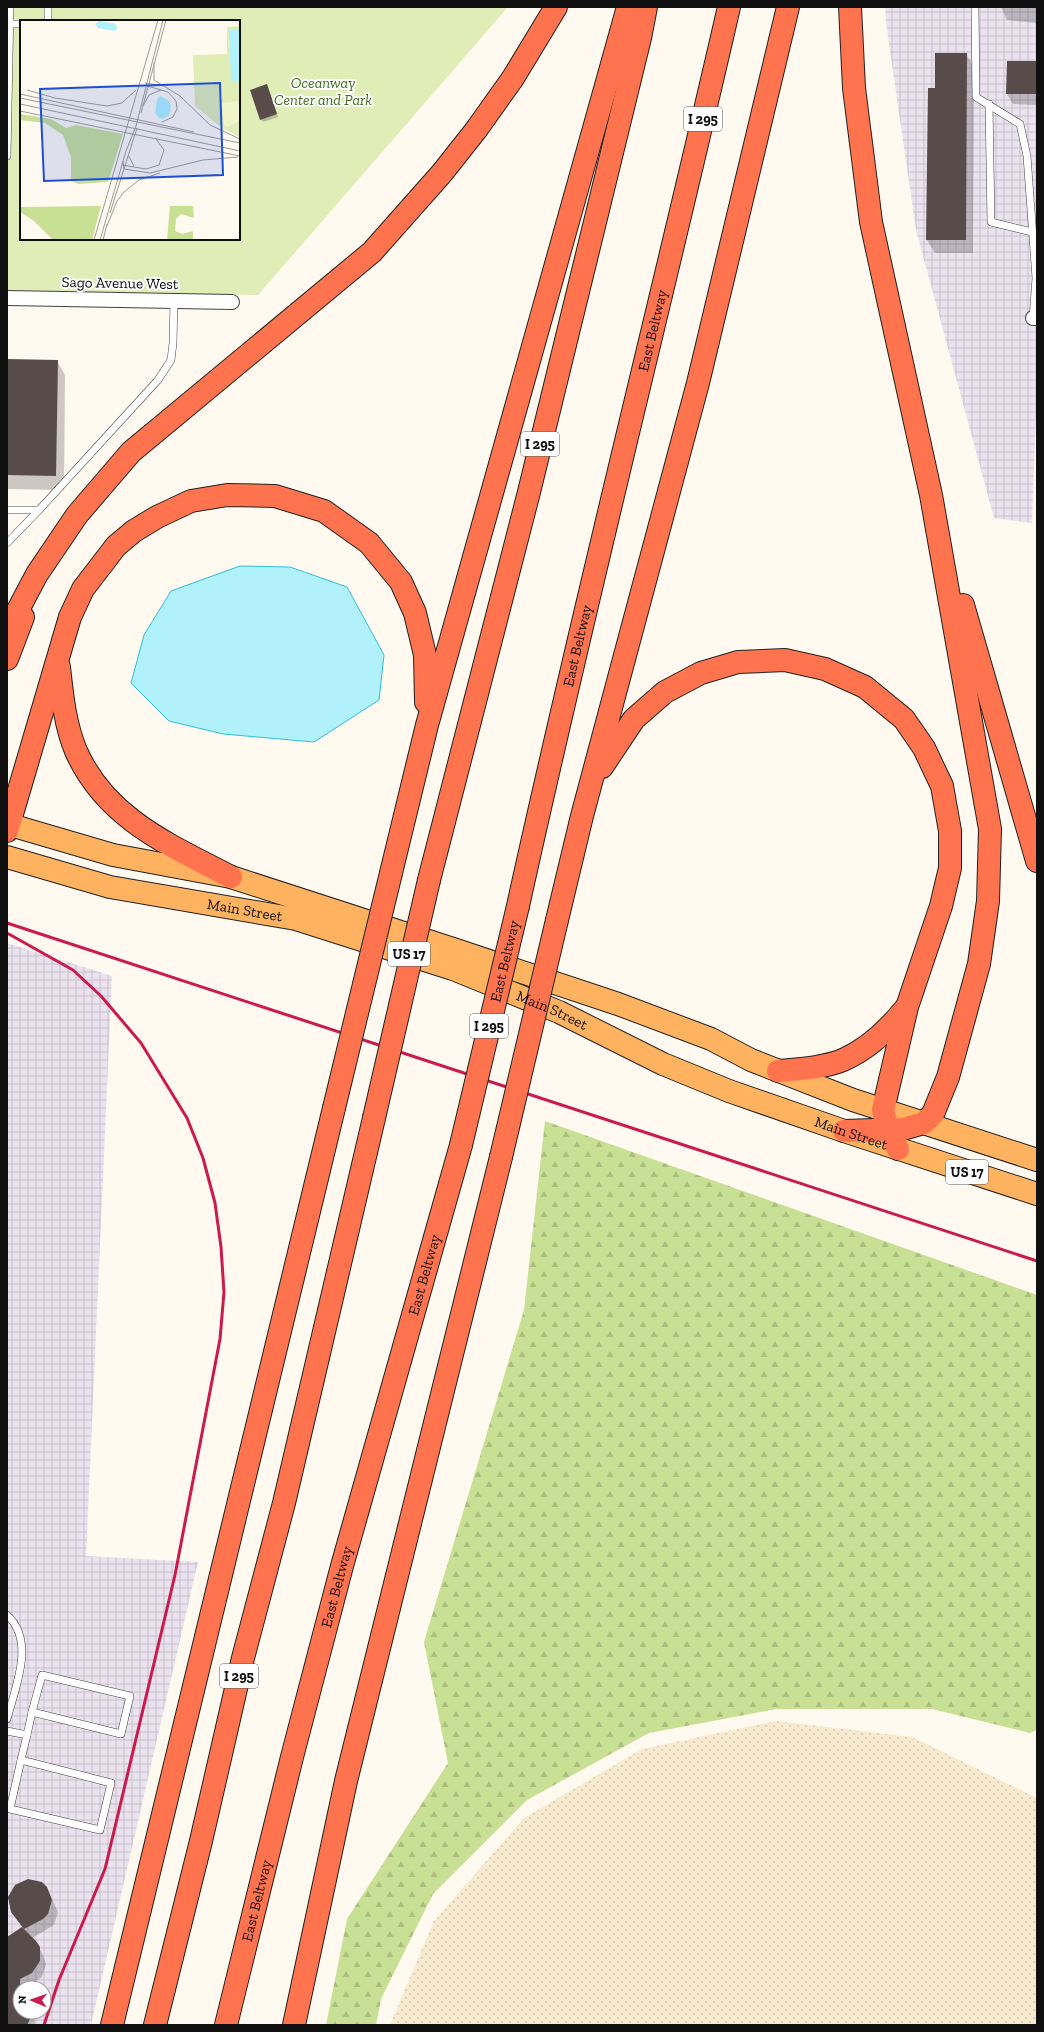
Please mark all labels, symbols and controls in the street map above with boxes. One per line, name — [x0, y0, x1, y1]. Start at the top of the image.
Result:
inset map — [20, 20, 240, 240]
park label: Oceanway Center and Park — [274, 74, 372, 109]
road number: I 295 — [684, 107, 722, 131]
street label: Sago Avenue West — [61, 273, 179, 293]
street label: East Beltway — [634, 288, 671, 373]
road number: I 295 — [521, 432, 559, 456]
street label: East Beltway — [559, 603, 596, 688]
street label: Main Street — [206, 895, 284, 926]
street label: East Beltway — [486, 918, 523, 1004]
road number: US 17 — [388, 942, 430, 966]
street label: Main Street — [514, 987, 591, 1034]
road number: I 295 — [470, 1014, 508, 1038]
street label: Main Street — [812, 1112, 891, 1154]
road number: US 17 — [946, 1160, 988, 1184]
street label: East Beltway — [404, 1232, 444, 1317]
street label: East Beltway — [317, 1544, 356, 1629]
road number: I 295 — [220, 1664, 258, 1688]
street label: East Beltway — [238, 1858, 275, 1943]
north arrow — [12, 1980, 52, 2020]
text: N — [16, 1995, 29, 2004]

